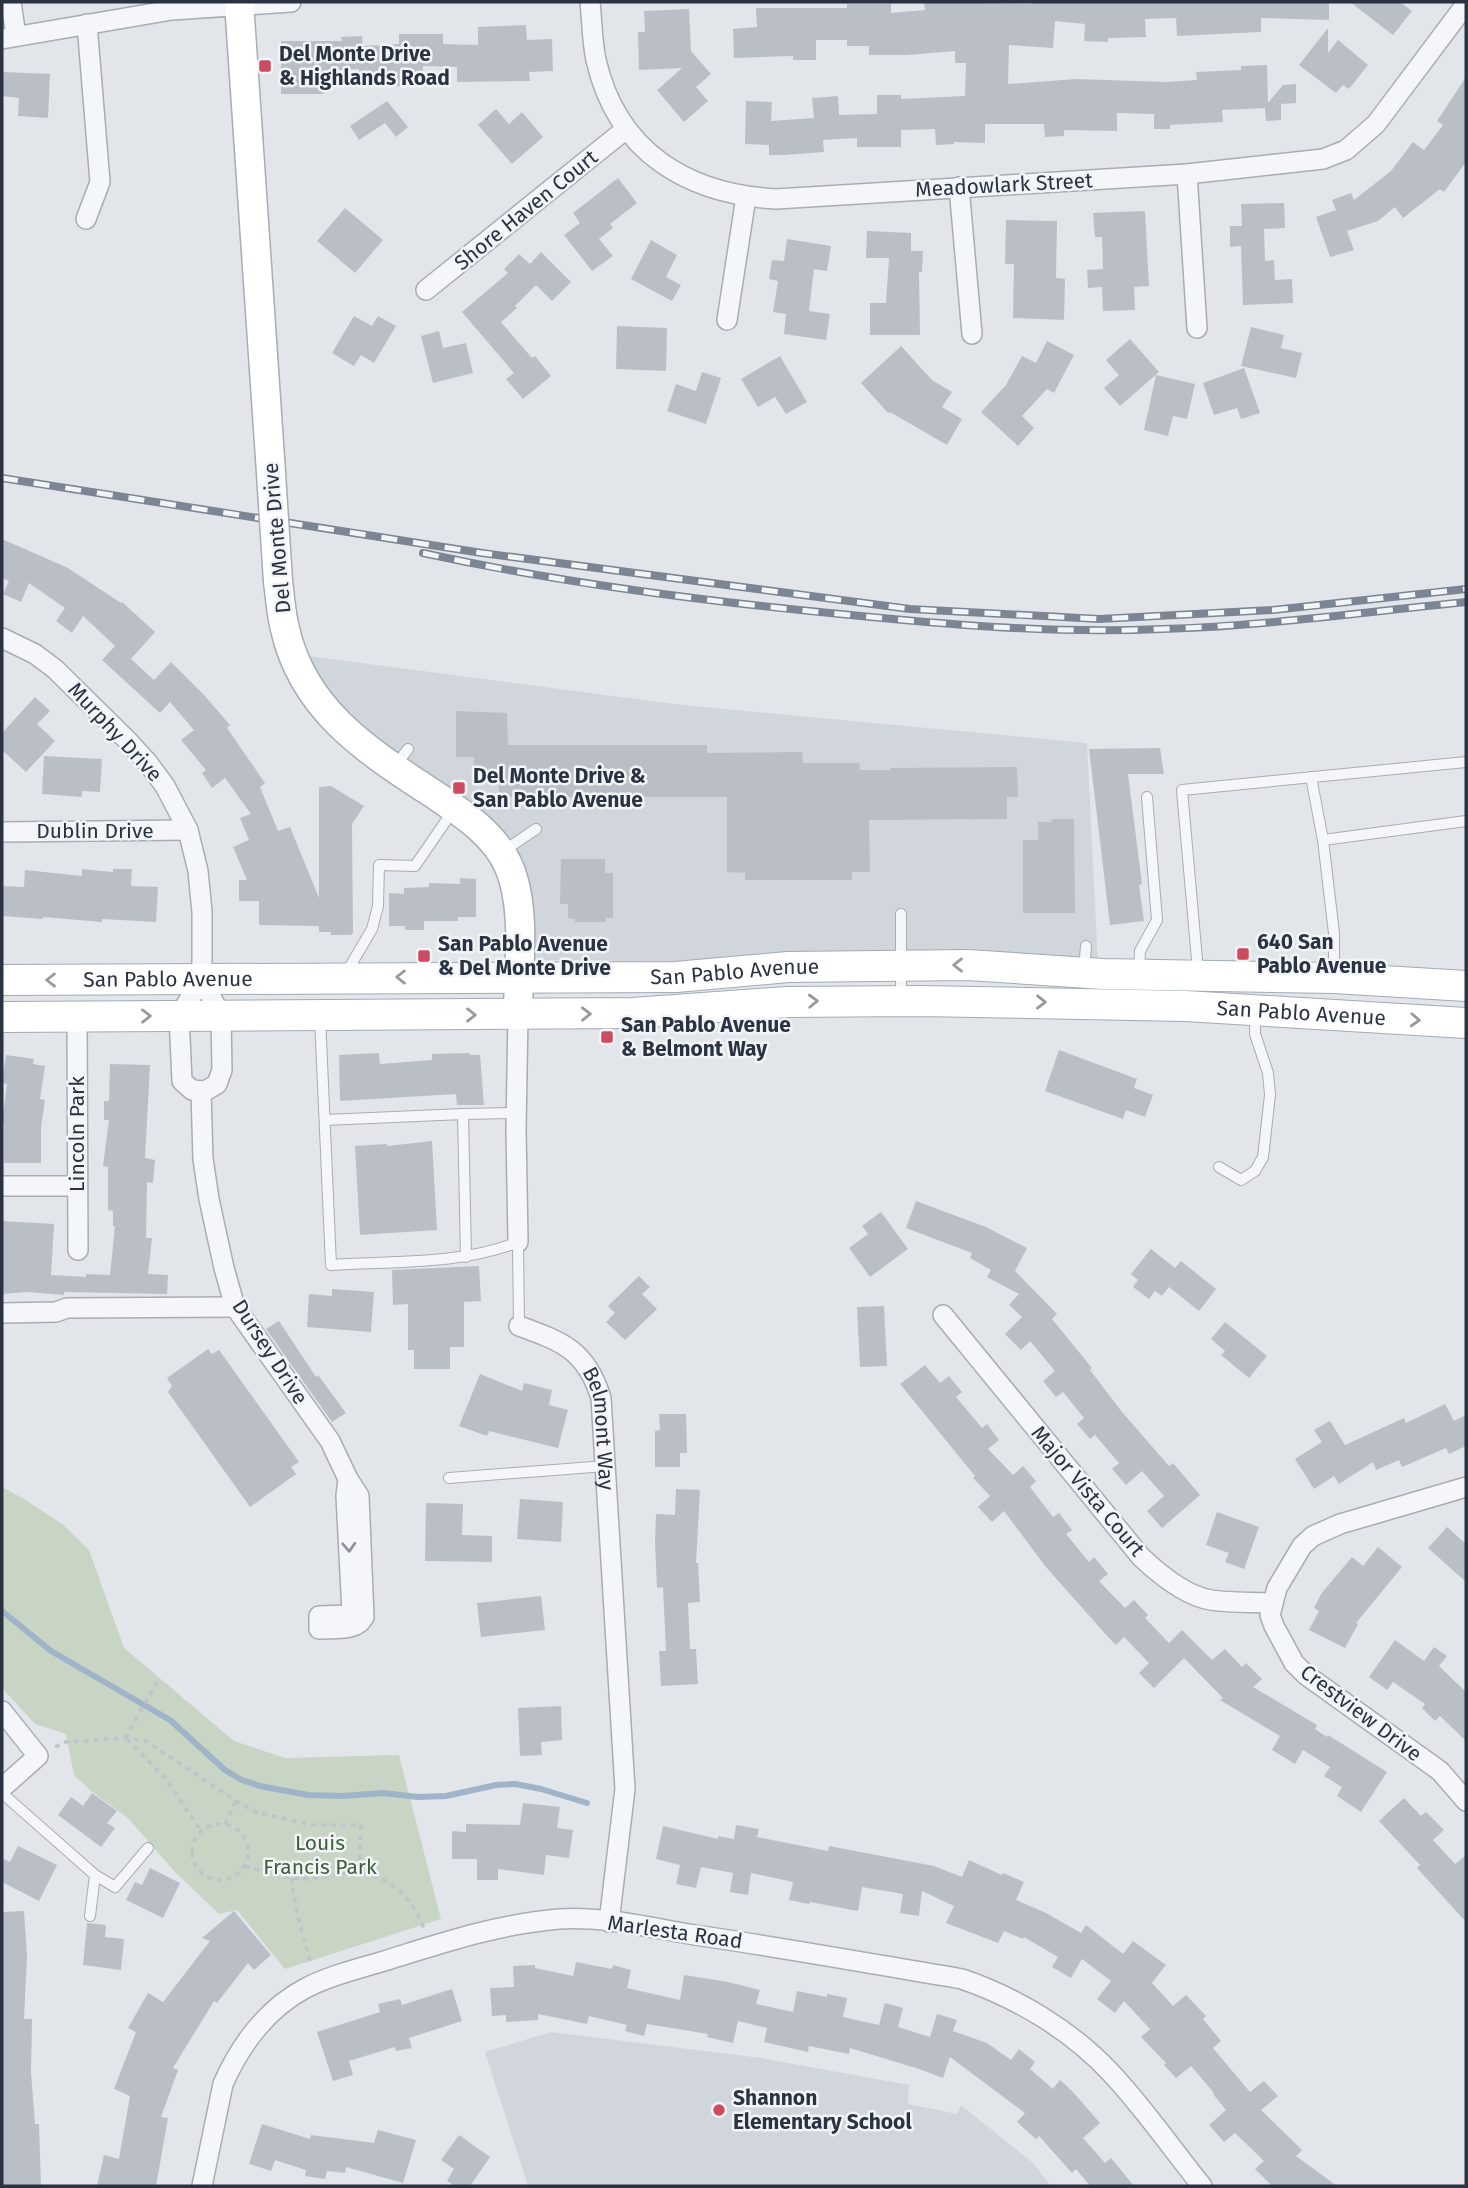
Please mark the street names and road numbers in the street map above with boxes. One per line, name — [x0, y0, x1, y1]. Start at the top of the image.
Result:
street label: Shore Haven Court — [449, 144, 603, 276]
street label: Meadowlark Street — [915, 167, 1094, 203]
street label: Del Monte Drive — [257, 462, 297, 614]
street label: Murphy Drive — [62, 677, 168, 787]
street label: Dublin Drive — [36, 818, 154, 844]
street label: San Pablo Avenue — [650, 954, 819, 990]
street label: San Pablo Avenue — [83, 966, 253, 993]
street label: San Pablo Avenue — [1216, 995, 1387, 1031]
street label: Lincoln Park — [64, 1076, 90, 1192]
street label: Dursey Drive — [226, 1295, 314, 1409]
street label: Belmont Way — [577, 1362, 620, 1491]
street label: Major Vista Court — [1026, 1420, 1151, 1562]
street label: Crestview Drive — [1295, 1659, 1427, 1767]
street label: Marlesta Road — [606, 1910, 744, 1954]

